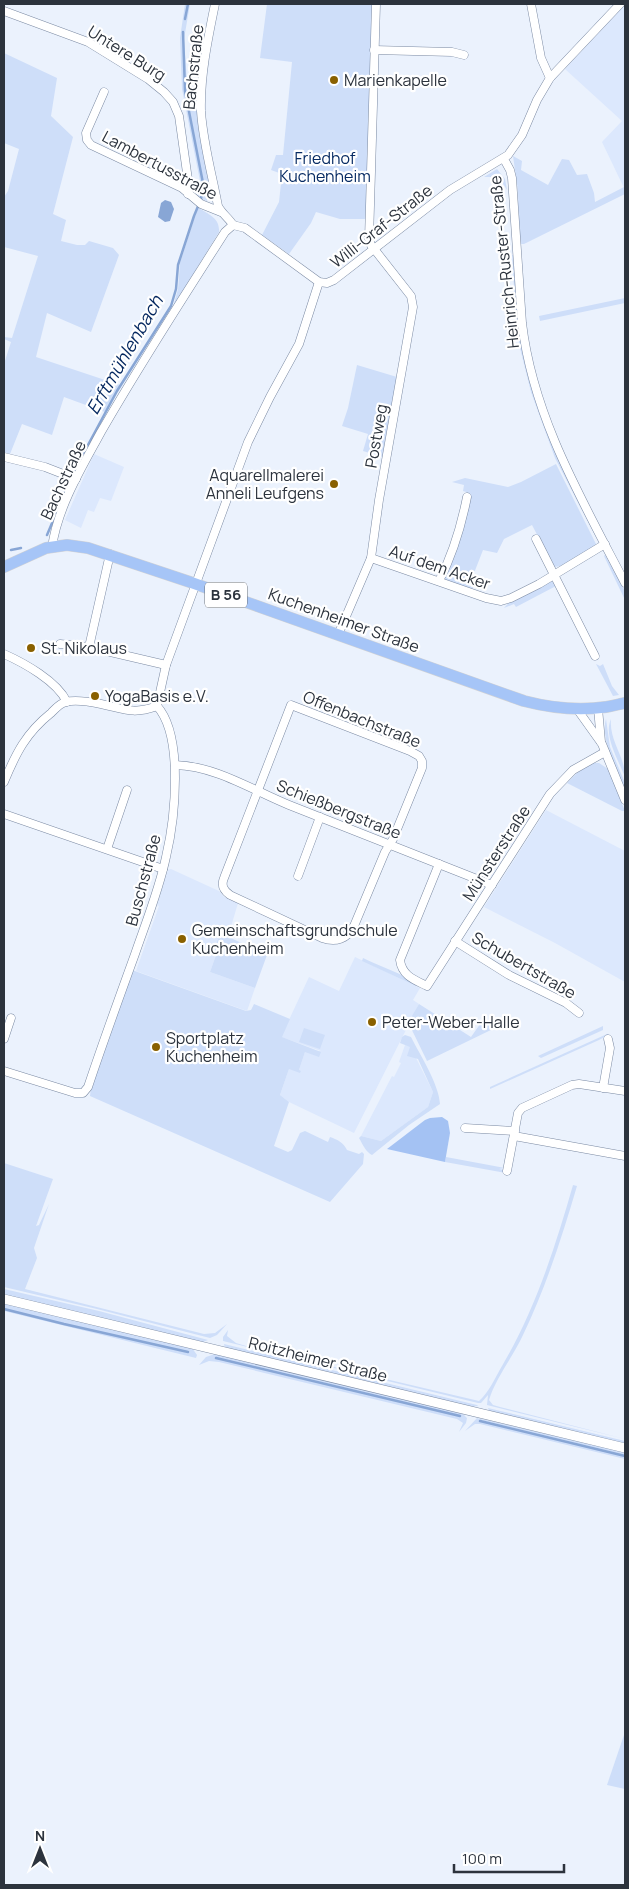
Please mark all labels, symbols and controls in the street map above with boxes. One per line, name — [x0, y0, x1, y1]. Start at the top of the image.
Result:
street label: Untere Burg — [84, 20, 170, 86]
street label: Bachstraße — [178, 24, 208, 110]
place label: Marienkapelle — [344, 69, 447, 91]
marker: Marienkapelle — [328, 74, 340, 86]
street label: Lambertusstraße — [98, 125, 222, 205]
park label: Friedhof Kuchenheim — [279, 147, 371, 187]
street label: Heinrich-Ruster-Straße — [484, 175, 524, 349]
street label: Willi-Graf-Straße — [325, 179, 437, 273]
water label: Erftmühlenbach — [80, 290, 169, 418]
street label: Postweg — [360, 402, 392, 470]
street label: Bachstraße — [35, 437, 91, 523]
place label: Aquarellmalerei Anneli Leufgens — [206, 464, 324, 504]
marker: Aquarellmalerei Anneli Leufgens — [328, 478, 340, 490]
street label: Auf dem Acker — [386, 539, 494, 595]
road number: B 56 — [205, 582, 247, 608]
street label: Kuchenheimer Straße — [265, 582, 423, 658]
place label: St. Nikolaus — [41, 637, 127, 659]
marker: St. Nikolaus — [25, 642, 37, 654]
place label: YogaBasis e.V. — [105, 685, 209, 707]
street label: Offenbachstraße — [300, 685, 424, 753]
marker: YogaBasis e.V. — [89, 690, 101, 702]
street label: Schießbergstraße — [273, 774, 405, 844]
street label: Münsterstraße — [457, 801, 535, 905]
street label: Buschstraße — [120, 832, 166, 928]
place label: Gemeinschaftsgrundschule Kuchenheim — [192, 919, 398, 959]
street label: Schubertstraße — [468, 926, 580, 1004]
marker: Gemeinschaftsgrundschule Kuchenheim — [176, 933, 188, 945]
place label: Peter-Weber-Halle — [382, 1011, 520, 1033]
marker: Peter-Weber-Halle — [366, 1016, 378, 1028]
place label: Sportplatz Kuchenheim — [166, 1027, 258, 1067]
marker: Sportplatz Kuchenheim — [150, 1041, 162, 1053]
street label: Roitzheimer Straße — [246, 1331, 390, 1387]
north arrow — [15, 1824, 65, 1874]
text: N — [35, 1826, 45, 1845]
scale bar — [454, 1842, 564, 1874]
text: 100 m — [462, 1848, 502, 1869]

